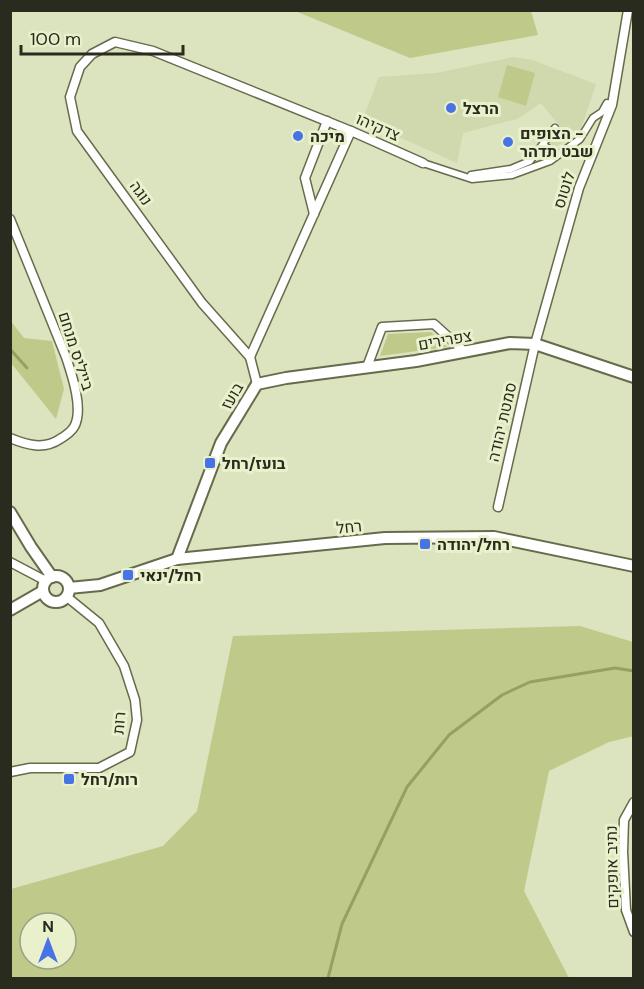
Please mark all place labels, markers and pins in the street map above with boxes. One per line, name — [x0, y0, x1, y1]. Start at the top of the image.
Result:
place label: הרצל — [463, 98, 499, 119]
marker: הרצל — [444, 101, 458, 115]
place label: הצופים - שבט תדהר — [520, 123, 594, 162]
place label: מיכה — [310, 126, 345, 147]
marker: מיכה — [291, 129, 305, 143]
marker: הצופים - שבט תדהר — [501, 135, 515, 149]
place label: בועז/רחל — [222, 453, 286, 474]
marker: בועז/רחל — [203, 456, 217, 470]
place label: רחל/יהודה — [437, 534, 510, 555]
marker: רחל/יהודה — [418, 537, 432, 551]
place label: רחל/ינאי — [140, 565, 201, 586]
marker: רחל/ינאי — [121, 568, 135, 582]
place label: רות/רחל — [81, 769, 138, 790]
marker: רות/רחל — [62, 772, 76, 786]

